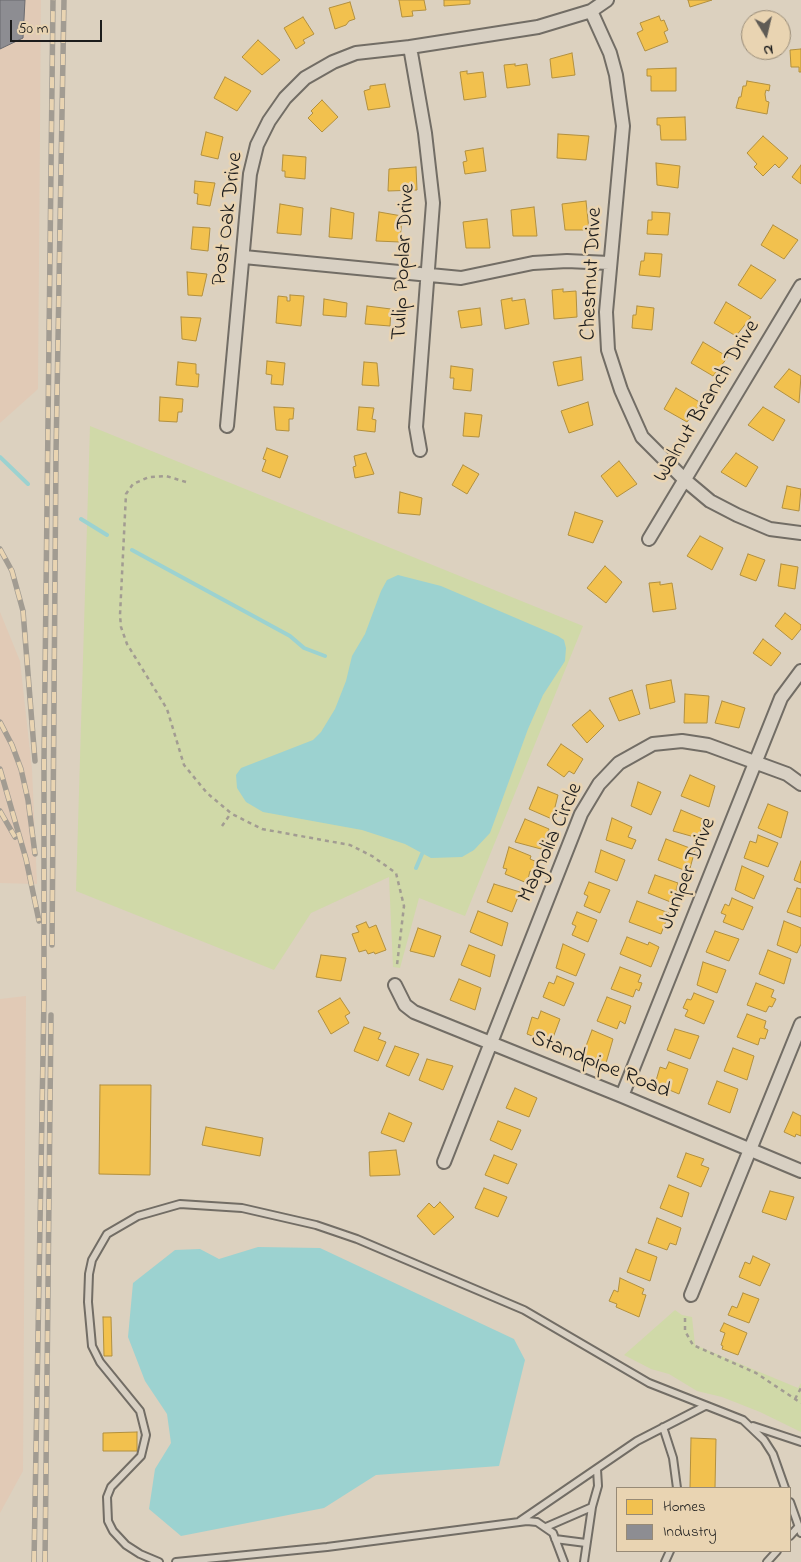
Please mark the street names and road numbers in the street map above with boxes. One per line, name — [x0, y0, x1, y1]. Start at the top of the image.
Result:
street label: Post Oak Drive — [208, 151, 250, 287]
street label: Tulip Poplar Drive — [388, 183, 422, 341]
street label: Chestnut Drive — [576, 207, 610, 341]
street label: Walnut Branch Drive — [649, 316, 767, 488]
street label: Magnolia Circle — [514, 779, 590, 907]
street label: Juniper Drive — [655, 814, 723, 934]
street label: Standpipe Road — [527, 1026, 673, 1106]

